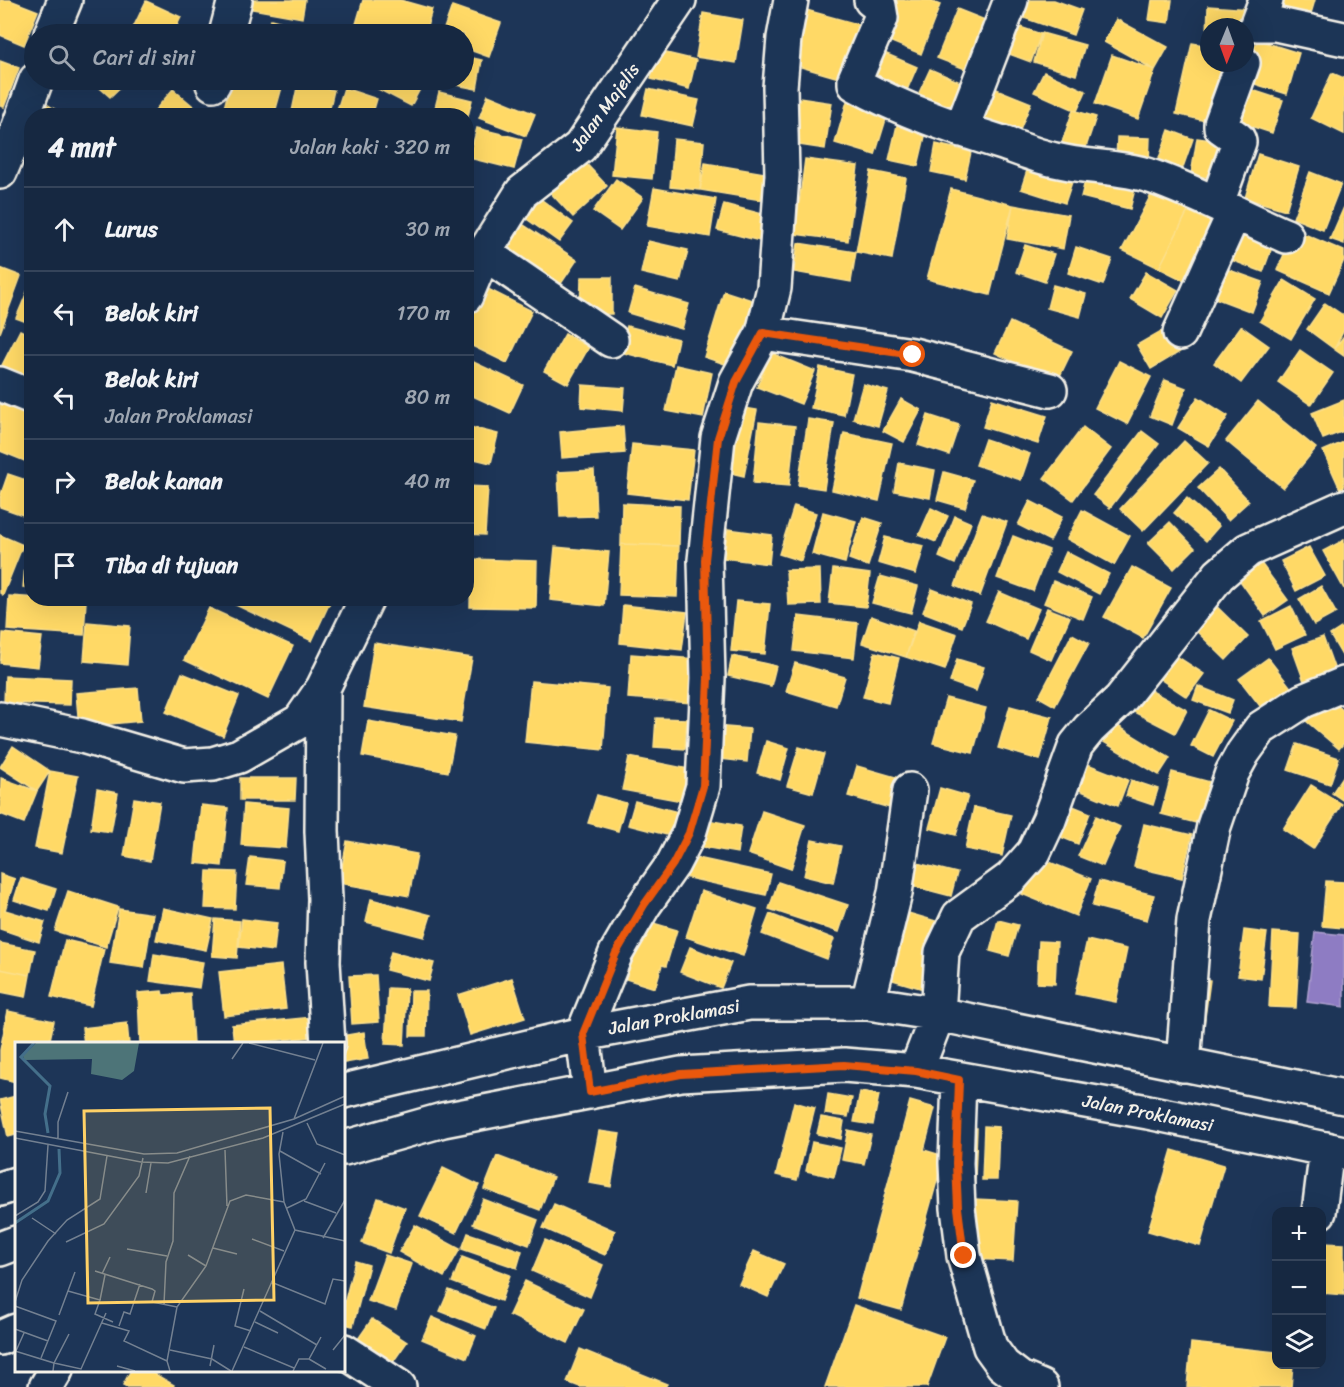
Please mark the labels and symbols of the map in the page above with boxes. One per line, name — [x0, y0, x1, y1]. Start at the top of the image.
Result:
north arrow — [1200, 18, 1254, 72]
street label: Jalan Majelis — [561, 55, 649, 159]
route start — [899, 341, 925, 367]
street label: Jalan Proklamasi — [605, 990, 743, 1044]
inset map — [15, 1042, 345, 1372]
street label: Jalan Proklamasi — [1079, 1084, 1217, 1142]
route end — [950, 1242, 976, 1268]

